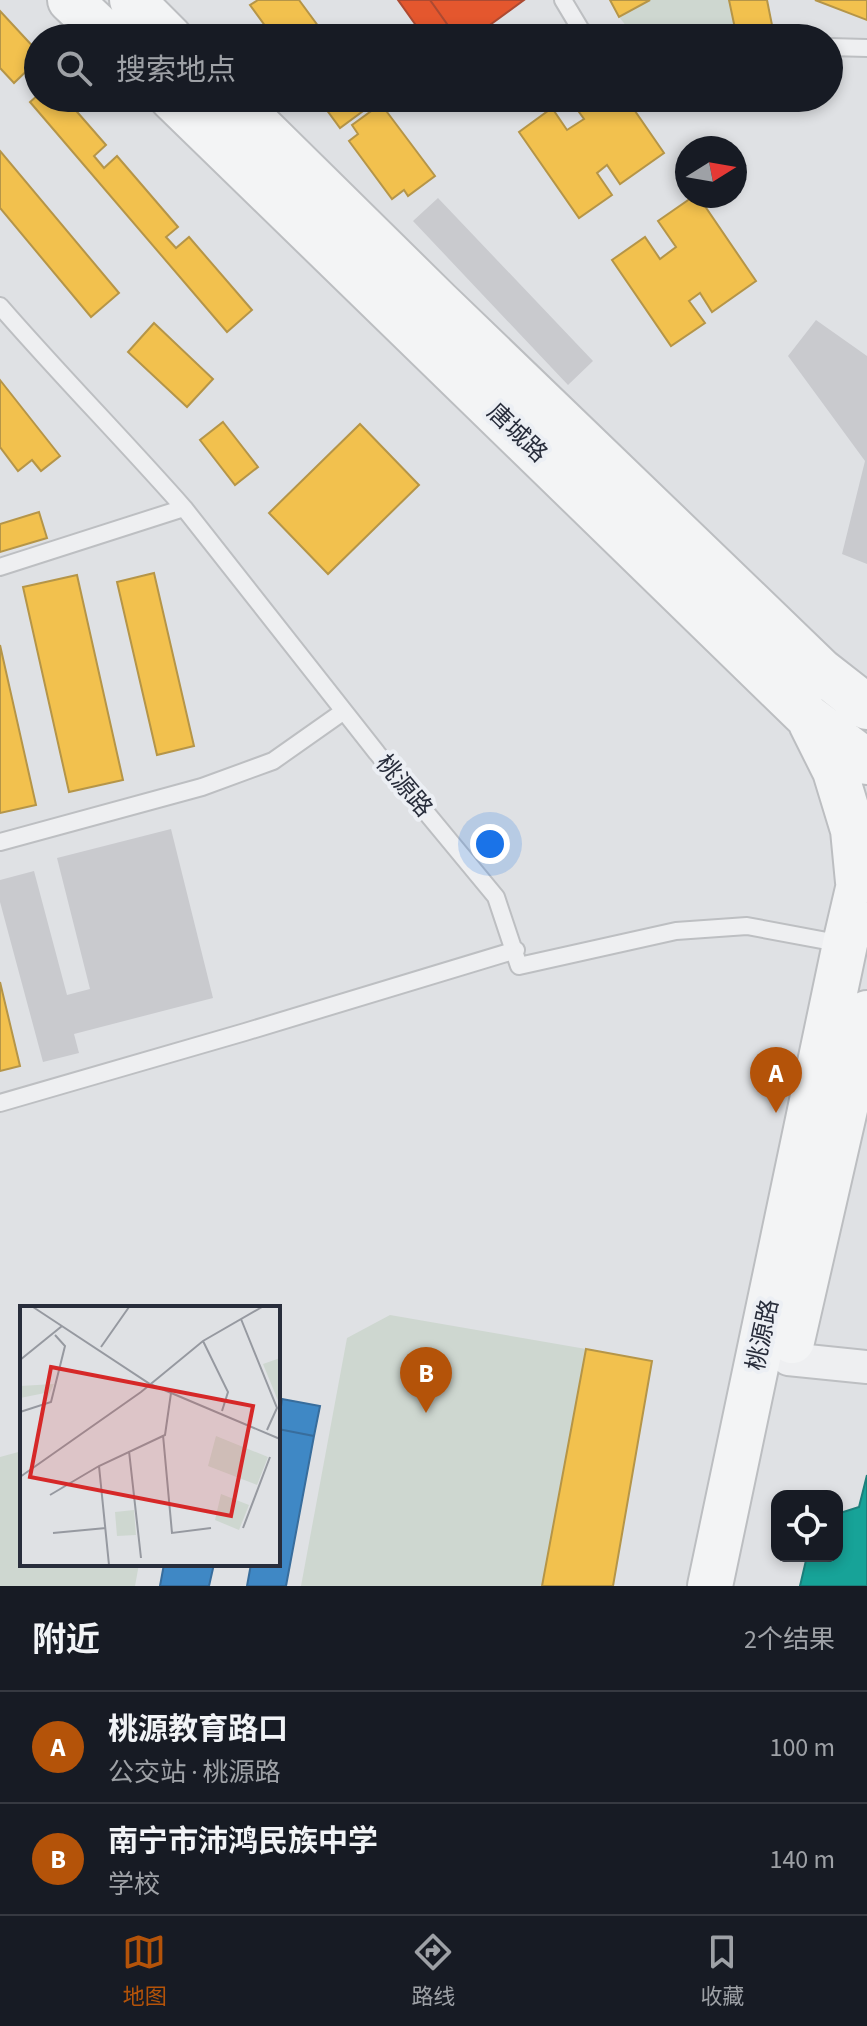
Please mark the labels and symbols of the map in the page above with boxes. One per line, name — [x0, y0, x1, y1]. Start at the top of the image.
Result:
north arrow — [675, 136, 747, 208]
street label: 唐城路 — [479, 395, 555, 471]
street label: 桃源路 — [367, 747, 441, 825]
your location — [470, 824, 510, 864]
pin: A — [750, 1047, 802, 1113]
street label: 桃源路 — [738, 1296, 788, 1374]
inset map — [20, 1306, 280, 1566]
pin: B — [400, 1347, 452, 1413]

